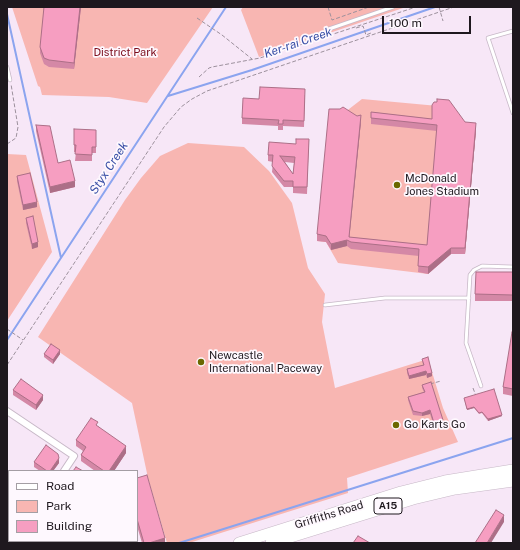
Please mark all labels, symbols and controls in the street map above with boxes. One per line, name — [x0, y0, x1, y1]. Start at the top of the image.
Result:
scale bar — [384, 8, 473, 34]
text: 100 m — [389, 16, 422, 30]
water label: Ker-rai Creek — [262, 25, 334, 61]
park label: District Park — [93, 46, 157, 60]
water label: Styx Creek — [87, 139, 131, 197]
place label: McDonald Jones Stadium — [405, 172, 479, 198]
marker: McDonald Jones Stadium — [392, 180, 402, 190]
place label: Newcastle International Paceway — [209, 349, 322, 375]
marker: Newcastle International Paceway — [196, 357, 206, 367]
place label: Go Karts Go — [404, 418, 465, 432]
marker: Go Karts Go — [391, 420, 401, 430]
legend — [8, 470, 138, 542]
text: Road — [46, 479, 74, 493]
street label: Griffiths Road — [293, 498, 365, 532]
road number: A15 — [374, 498, 402, 514]
text: Park — [46, 499, 72, 513]
text: Building — [46, 519, 92, 533]

